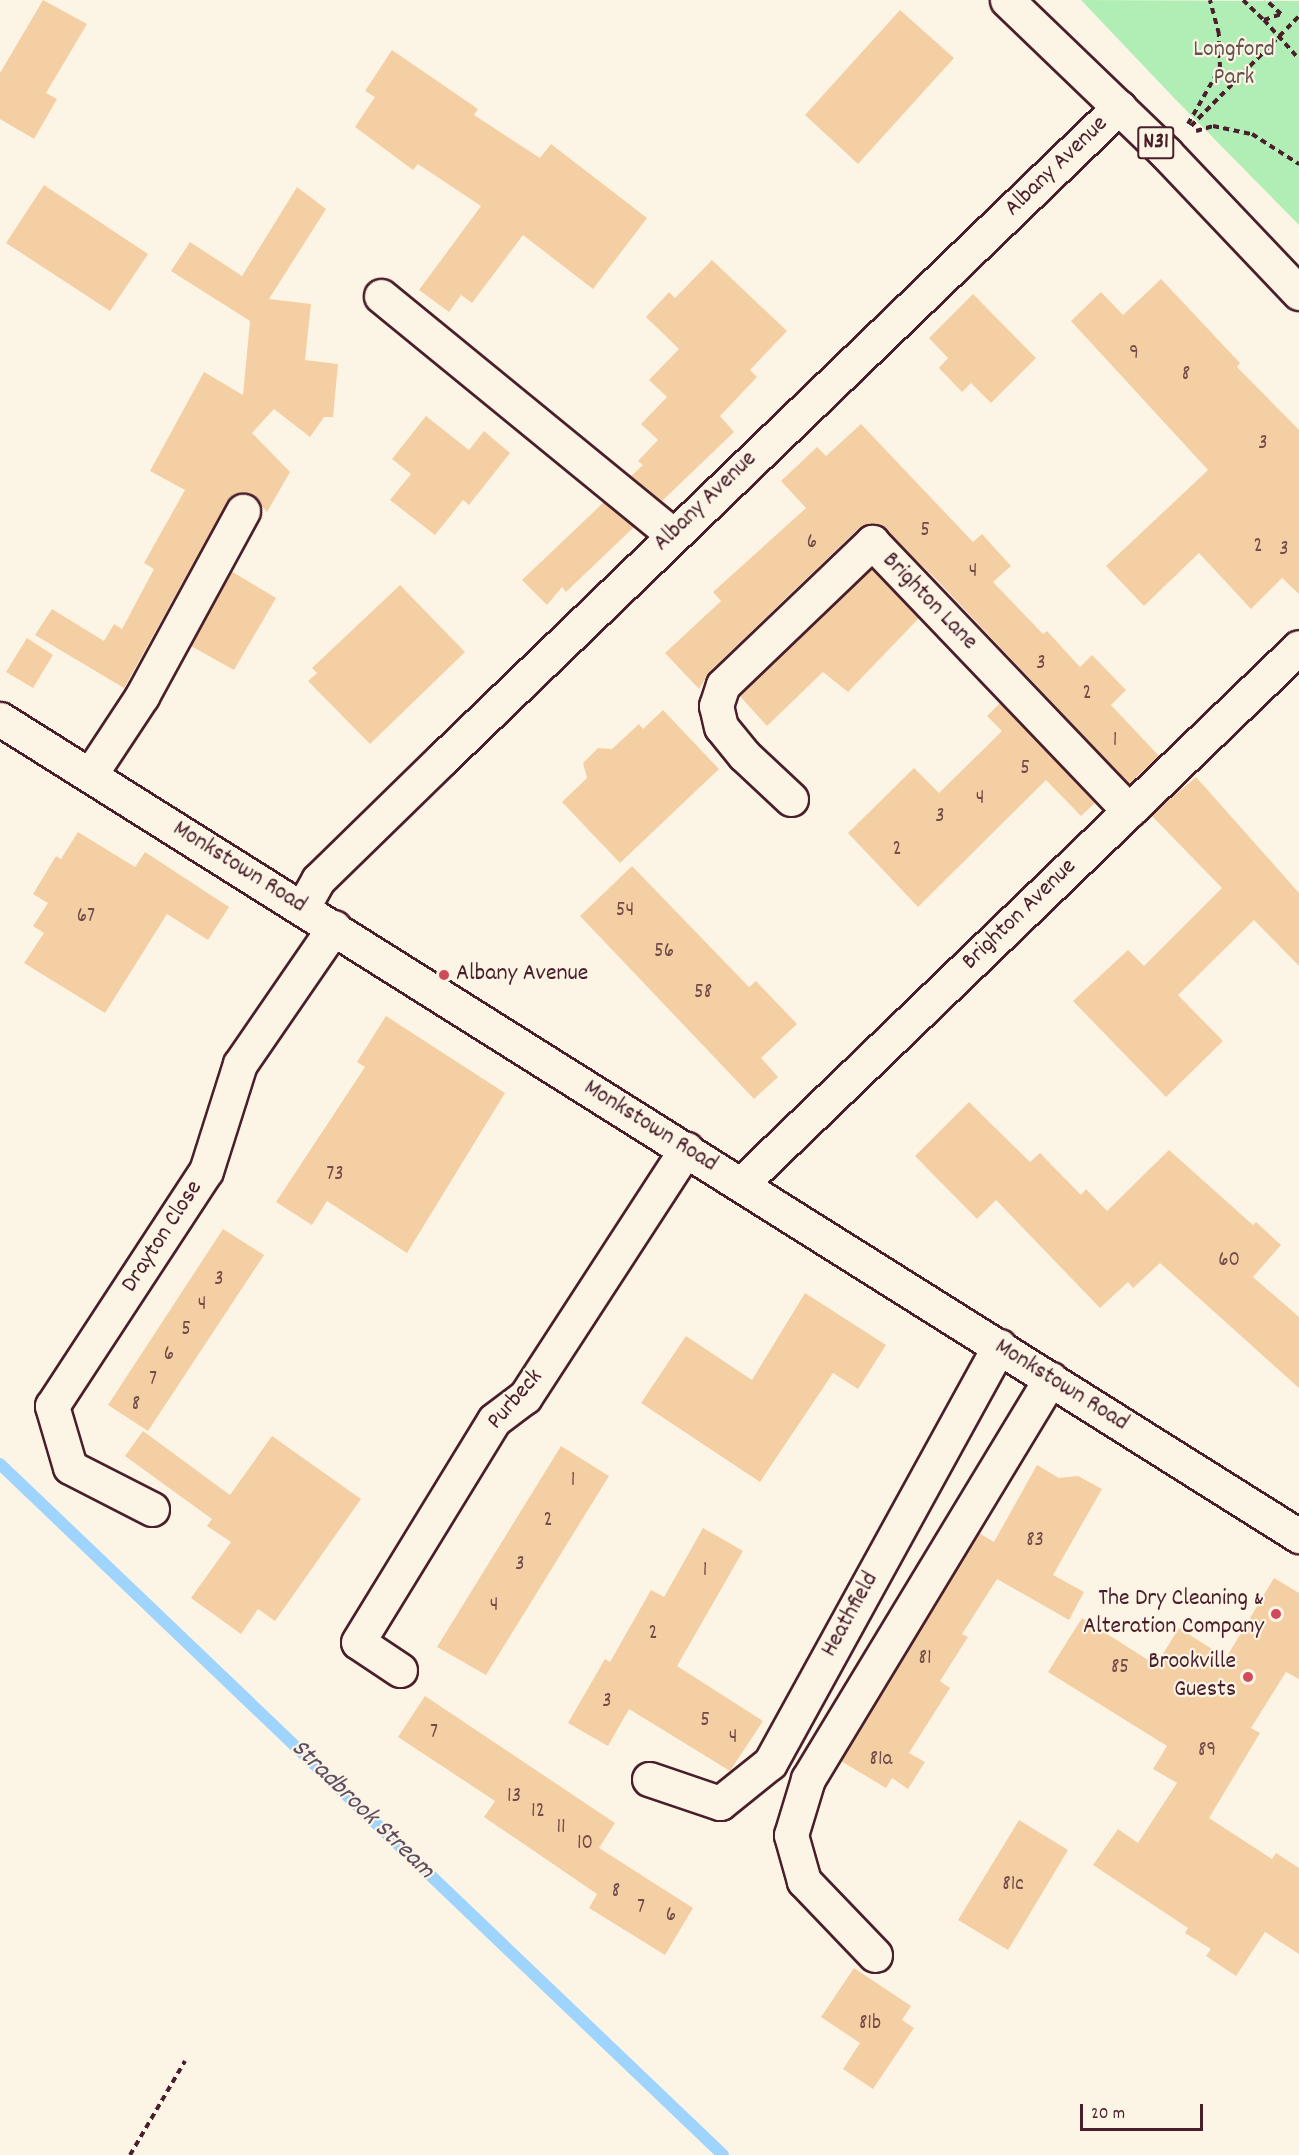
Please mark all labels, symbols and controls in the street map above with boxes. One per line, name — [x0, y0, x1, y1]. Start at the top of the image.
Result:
park label: Longford Park — [1193, 37, 1275, 93]
street label: Albany Avenue — [999, 111, 1115, 223]
road number: N31 — [1136, 124, 1176, 162]
house number: 9 — [1129, 341, 1139, 367]
house number: 8 — [1182, 362, 1190, 388]
house number: 3 — [1258, 431, 1268, 457]
street label: Albany Avenue — [648, 446, 764, 558]
house number: 5 — [920, 518, 930, 544]
house number: 6 — [807, 530, 817, 556]
house number: 2 — [1253, 534, 1263, 560]
house number: 3 — [1279, 537, 1289, 563]
street label: Brighton Lane — [875, 547, 983, 657]
house number: 4 — [969, 559, 977, 585]
house number: 3 — [1036, 651, 1046, 677]
house number: 2 — [1082, 681, 1092, 707]
house number: 1 — [1113, 728, 1117, 754]
house number: 5 — [1020, 756, 1030, 782]
house number: 4 — [976, 786, 984, 812]
house number: 3 — [935, 804, 945, 830]
street label: Monkstown Road — [167, 815, 311, 921]
house number: 2 — [892, 837, 902, 863]
street label: Brighton Avenue — [957, 853, 1083, 977]
house number: 54 — [616, 898, 634, 924]
house number: 67 — [77, 904, 95, 930]
house number: 56 — [654, 939, 674, 965]
place label: Albany Avenue — [456, 961, 588, 989]
marker: Albany Avenue — [437, 968, 451, 982]
house number: 58 — [694, 980, 712, 1006]
street label: Monkstown Road — [578, 1074, 722, 1180]
house number: 73 — [326, 1162, 344, 1188]
street label: Drayton Close — [116, 1176, 210, 1298]
house number: 60 — [1218, 1248, 1240, 1274]
house number: 3 — [214, 1267, 224, 1293]
house number: 4 — [198, 1292, 206, 1318]
house number: 5 — [181, 1317, 191, 1343]
street label: Monkstown Road — [989, 1333, 1133, 1439]
house number: 6 — [164, 1342, 174, 1368]
street label: Purbeck — [482, 1364, 550, 1436]
house number: 7 — [149, 1367, 157, 1393]
house number: 8 — [132, 1392, 140, 1418]
house number: 1 — [571, 1468, 575, 1494]
house number: 2 — [543, 1508, 553, 1534]
house number: 83 — [1026, 1528, 1044, 1554]
house number: 3 — [515, 1552, 525, 1578]
house number: 1 — [703, 1558, 707, 1584]
street label: Heathfield — [816, 1568, 886, 1662]
place label: The Dry Cleaning & Alteration Company — [1083, 1586, 1264, 1642]
house number: 4 — [490, 1593, 498, 1619]
marker: The Dry Cleaning & Alteration Company — [1269, 1607, 1283, 1621]
house number: 2 — [648, 1621, 658, 1647]
house number: 81 — [918, 1646, 932, 1672]
place label: Brookville Guests — [1148, 1649, 1236, 1705]
house number: 85 — [1111, 1655, 1129, 1681]
marker: Brookville Guests — [1241, 1670, 1255, 1684]
house number: 3 — [602, 1689, 612, 1715]
house number: 5 — [700, 1708, 710, 1734]
house number: 7 — [430, 1720, 438, 1746]
house number: 4 — [729, 1725, 737, 1751]
water label: Stradbrook Stream — [284, 1733, 440, 1887]
house number: 89 — [1198, 1738, 1216, 1764]
house number: 81a — [870, 1747, 892, 1773]
house number: 13 — [507, 1784, 521, 1810]
house number: 12 — [531, 1799, 545, 1825]
house number: 11 — [556, 1815, 566, 1841]
house number: 10 — [577, 1831, 593, 1857]
house number: 81c — [1002, 1872, 1024, 1898]
house number: 8 — [612, 1879, 620, 1905]
house number: 7 — [637, 1895, 645, 1921]
house number: 6 — [666, 1903, 676, 1929]
house number: 81b — [859, 2011, 881, 2037]
scale bar — [1083, 2092, 1206, 2130]
text: 20 m — [1091, 2102, 1125, 2127]

